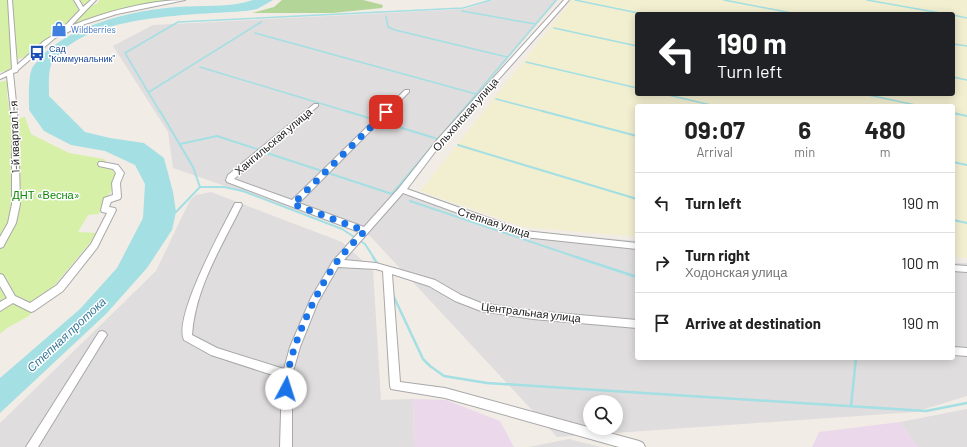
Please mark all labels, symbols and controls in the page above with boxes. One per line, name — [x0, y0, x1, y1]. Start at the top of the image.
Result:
shop icon: Wildberries — [50, 20, 68, 38]
place label: Wildberries — [71, 24, 116, 35]
text: 190 m — [717, 26, 787, 60]
icon: left — [651, 28, 703, 80]
place label: Сад "Коммунальник" — [49, 43, 115, 64]
bus stop icon: Сад "Коммунальник" — [28, 44, 46, 62]
text: Turn left — [717, 60, 783, 82]
street label: Ольхонская улица — [430, 74, 501, 153]
pin — [369, 95, 403, 129]
street label: 1-й квартал 1-я — [6, 100, 22, 174]
icon: arrive — [375, 101, 397, 123]
street label: Хангильская улица — [232, 104, 315, 177]
text: 09:07 — [684, 115, 745, 144]
text: 6 — [798, 115, 811, 144]
text: 480 — [865, 115, 906, 144]
text: Arrival — [696, 144, 733, 160]
text: min — [794, 144, 815, 160]
text: m — [880, 144, 891, 160]
park label: ДНТ «Весна» — [12, 188, 80, 201]
icon: left — [651, 192, 673, 214]
text: Turn left — [685, 194, 741, 212]
text: 190 m — [902, 194, 939, 212]
street label: Степная улица — [456, 204, 533, 240]
text: Turn right — [685, 246, 750, 264]
icon: right — [651, 252, 673, 274]
text: 100 m — [901, 254, 939, 272]
text: Ходонская улица — [685, 264, 788, 280]
water label: Степная протока — [24, 294, 109, 375]
street label: Центральная улица — [480, 299, 582, 325]
icon: arrive — [651, 312, 673, 334]
text: Arrive at destination — [685, 314, 821, 332]
text: 190 m — [902, 314, 939, 332]
position arrow — [265, 368, 307, 410]
map controls — [583, 395, 623, 435]
button: search — [583, 395, 623, 435]

